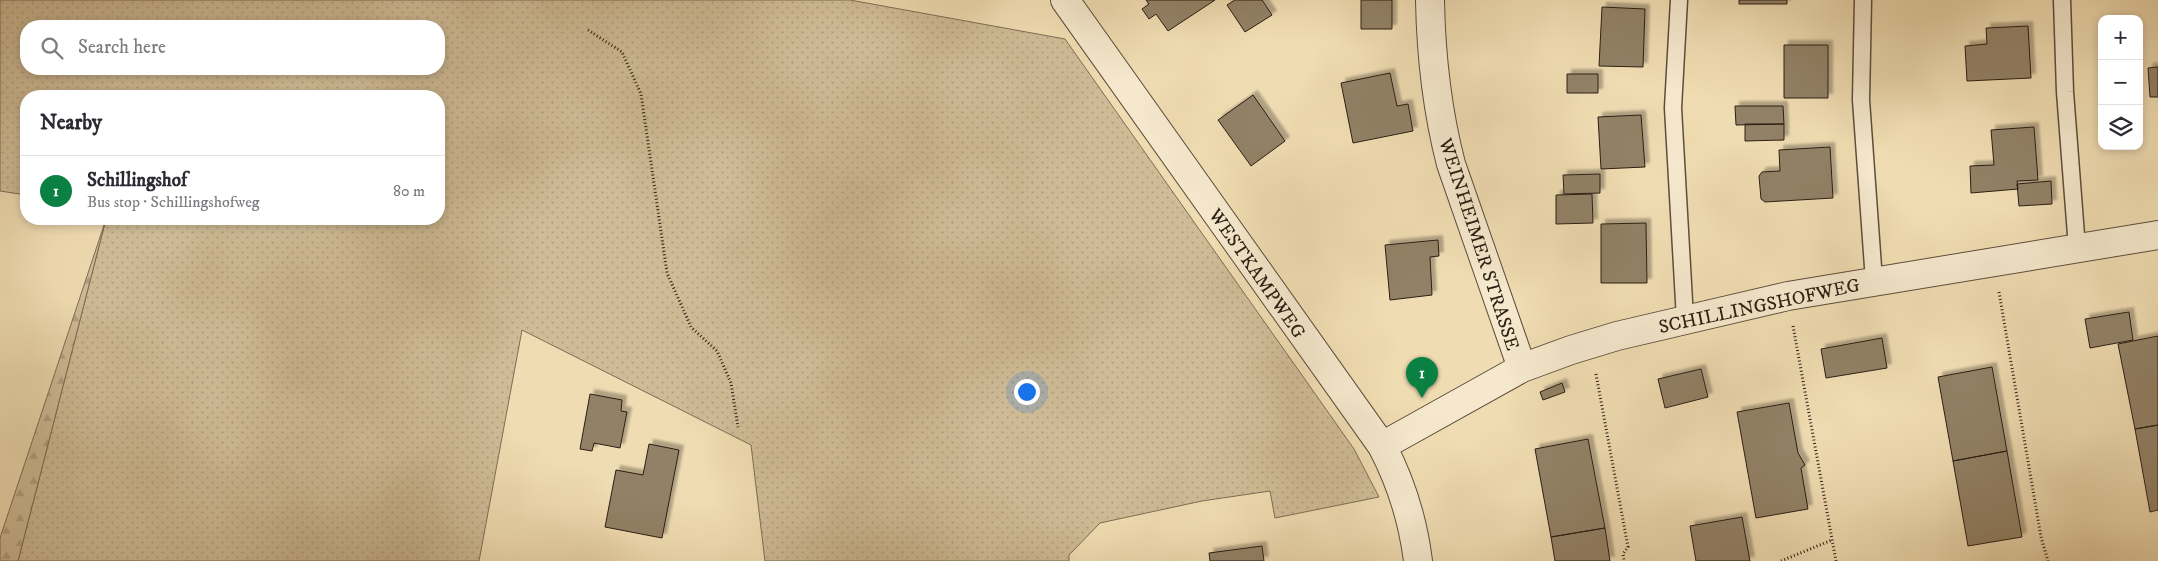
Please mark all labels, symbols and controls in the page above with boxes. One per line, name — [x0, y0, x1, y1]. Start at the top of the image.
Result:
map controls — [2098, 15, 2143, 150]
button: + — [2098, 15, 2143, 60]
search box — [20, 20, 445, 75]
icon: search — [38, 34, 66, 62]
text: Search here — [78, 36, 166, 59]
button: − — [2098, 60, 2143, 105]
button: layers — [2098, 105, 2143, 150]
text: Nearby — [40, 110, 102, 136]
street label: WEINHEIMER STRASSE — [1433, 135, 1524, 353]
text: Schillingshof — [87, 169, 187, 192]
text: 1 — [53, 181, 59, 201]
text: 80 m — [393, 181, 425, 201]
text: Bus stop · Schillingshofweg — [87, 192, 260, 212]
street label: WESTKAMPWEG — [1203, 204, 1310, 343]
street label: SCHILLINGSHOFWEG — [1657, 274, 1862, 339]
pin: 1 — [1406, 357, 1438, 398]
your location — [1014, 379, 1040, 405]

